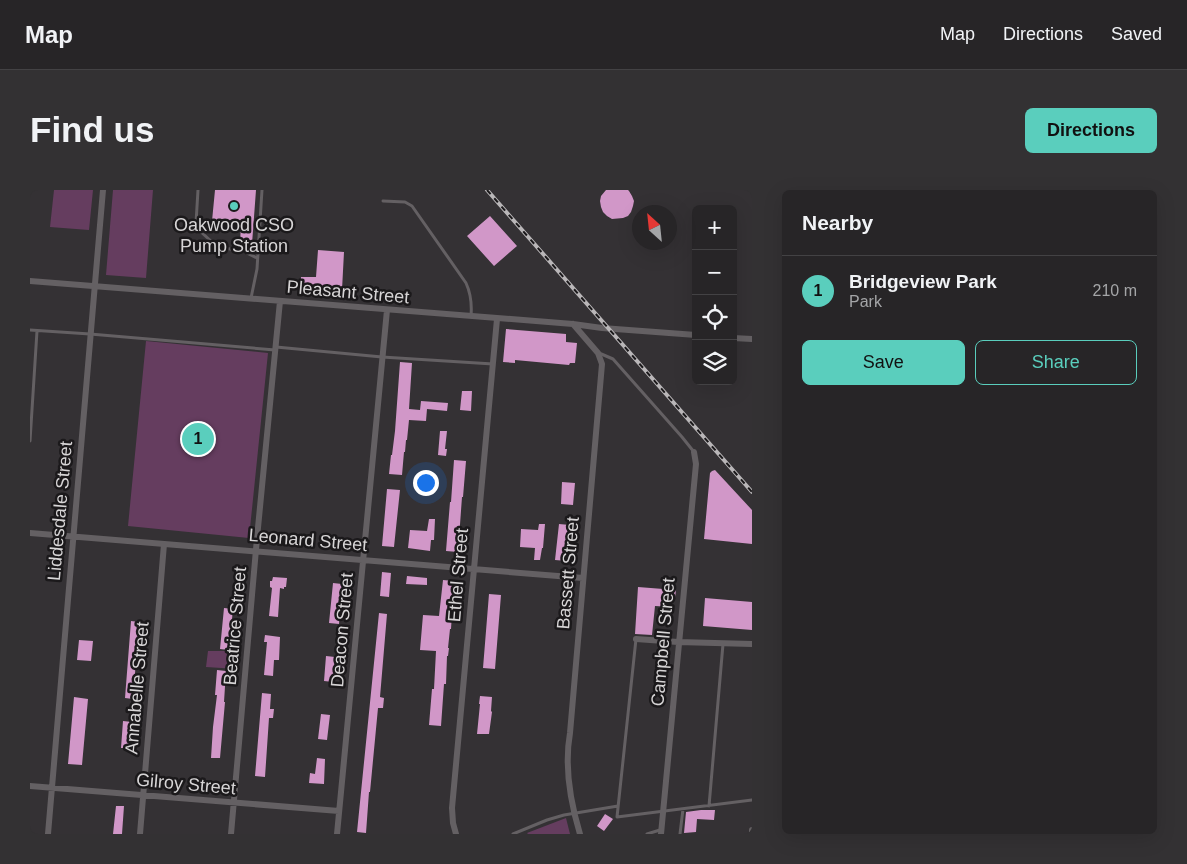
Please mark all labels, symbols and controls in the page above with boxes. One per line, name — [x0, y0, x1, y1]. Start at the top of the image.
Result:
text: Map — [25, 21, 73, 48]
text: Map — [940, 24, 975, 44]
text: Directions — [1003, 24, 1083, 44]
text: Saved — [1111, 24, 1162, 44]
button: Directions — [1025, 108, 1157, 153]
text: Find us — [30, 110, 154, 149]
marker: Oakwood CSO Pump Station — [228, 200, 240, 212]
north arrow — [632, 205, 677, 250]
map controls — [692, 205, 737, 385]
button: + — [692, 205, 737, 250]
text: Nearby — [802, 211, 873, 234]
place label: Oakwood CSO Pump Station — [174, 215, 294, 256]
button: − — [692, 250, 737, 295]
text: Bridgeview Park — [849, 271, 997, 292]
street label: Pleasant Street — [286, 277, 410, 307]
text: 1 — [814, 282, 822, 299]
text: 210 m — [1093, 282, 1137, 299]
text: Park — [849, 293, 882, 310]
button: locate — [692, 295, 737, 340]
button: layers — [692, 340, 737, 385]
button: Save — [802, 340, 965, 385]
button: Share — [975, 340, 1137, 385]
pin: 1 — [182, 420, 214, 458]
street label: Liddesdale Street — [44, 440, 76, 582]
your location — [413, 470, 439, 496]
street label: Bassett Street — [553, 516, 583, 630]
street label: Leonard Street — [248, 525, 368, 555]
street label: Ethel Street — [444, 527, 472, 623]
street label: Beatrice Street — [220, 566, 250, 686]
street label: Deacon Street — [327, 572, 357, 688]
street label: Campbell Street — [647, 577, 679, 707]
street label: Annabelle Street — [121, 621, 153, 755]
street label: Gilroy Street — [135, 770, 237, 798]

